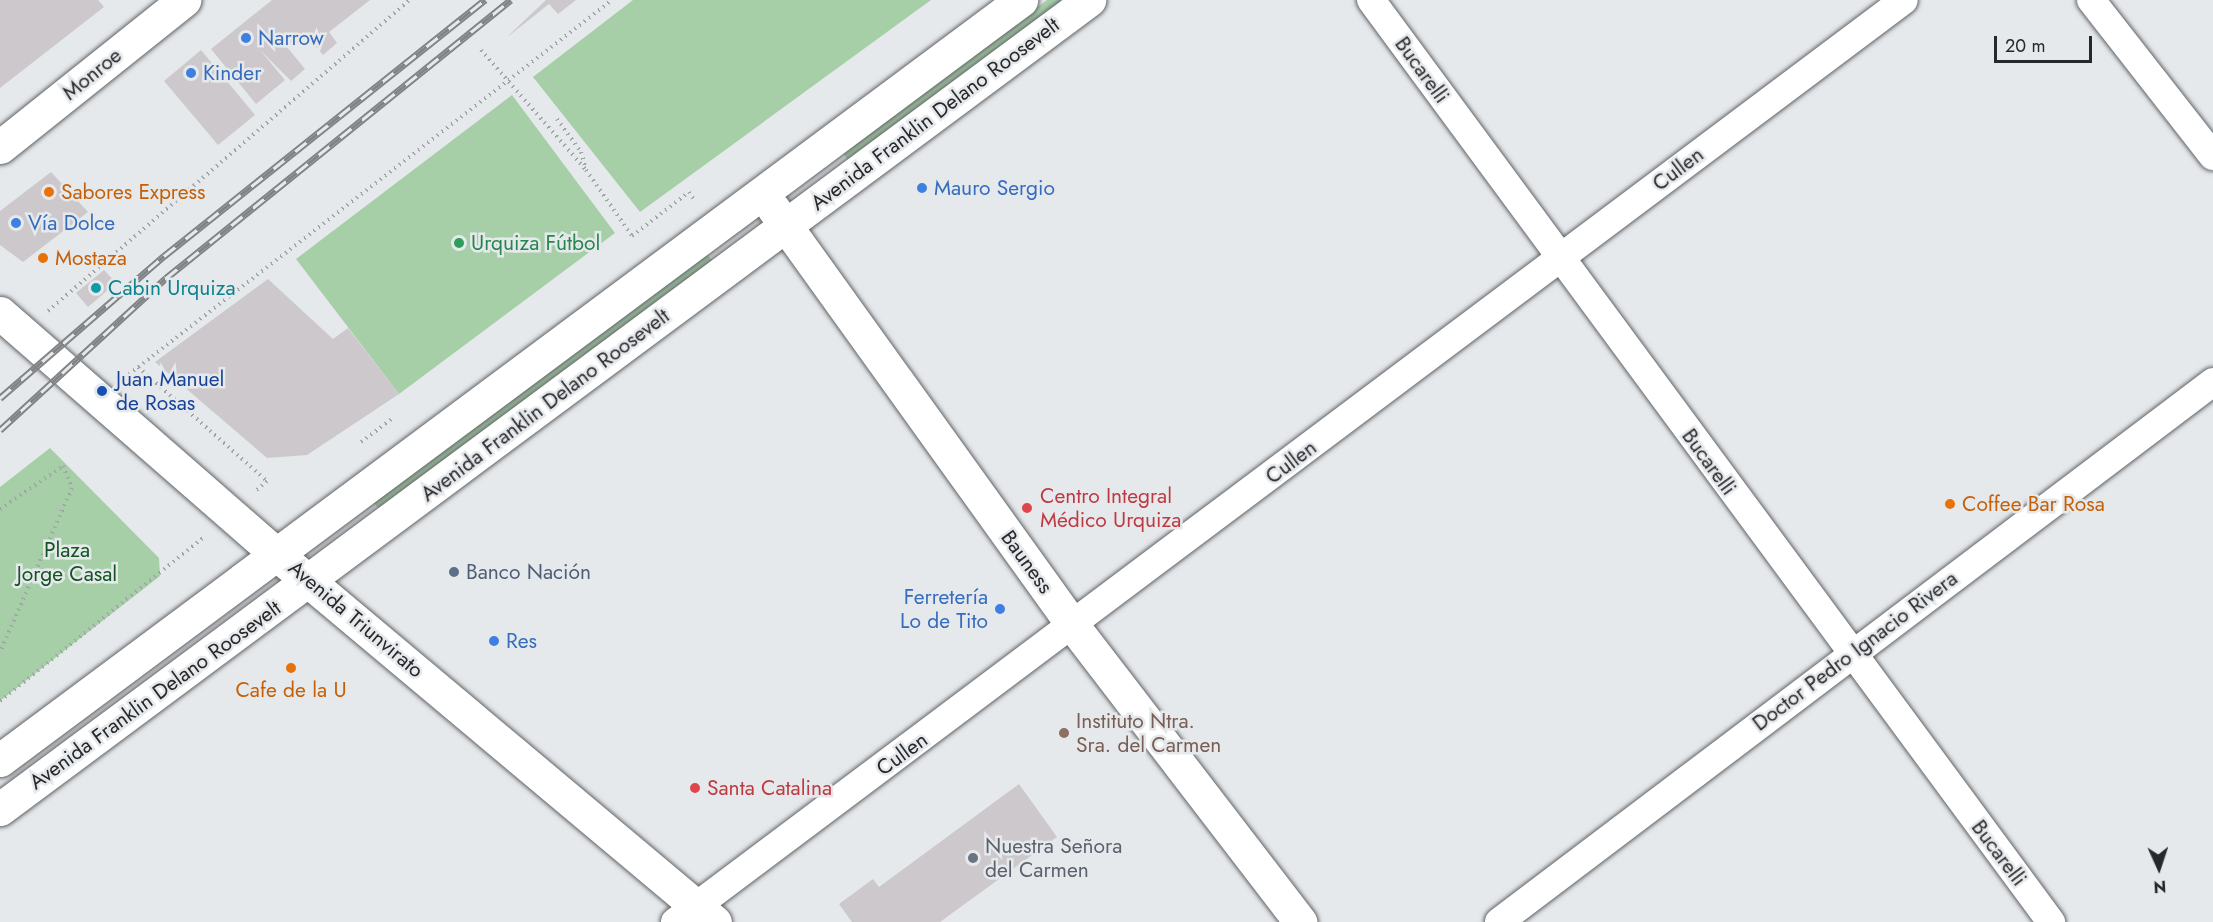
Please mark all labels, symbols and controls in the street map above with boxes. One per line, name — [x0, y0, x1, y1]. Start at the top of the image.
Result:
street label: Avenida Franklin Delano Roosevelt — [806, 12, 1064, 216]
scale bar — [1997, 24, 2094, 62]
place label: Narrow — [258, 25, 324, 51]
marker: Narrow — [239, 31, 253, 45]
street label: Bucarelli — [1390, 32, 1454, 108]
text: 20 m — [2005, 33, 2045, 59]
street label: Monroe — [57, 43, 127, 105]
place label: Kinder — [203, 60, 261, 86]
marker: Kinder — [184, 66, 198, 80]
street label: Cullen — [1648, 142, 1708, 196]
place label: Mauro Sergio — [934, 175, 1055, 201]
place label: Sabores Express — [61, 179, 205, 205]
marker: Mauro Sergio — [915, 181, 929, 195]
marker: Sabores Express — [42, 185, 56, 199]
place label: Vía Dolce — [28, 210, 115, 236]
marker: Vía Dolce — [9, 216, 23, 230]
place label: Urquiza Fútbol — [471, 230, 600, 256]
marker: Urquiza Fútbol — [452, 236, 466, 250]
place label: Mostaza — [55, 245, 127, 271]
marker: Mostaza — [36, 251, 50, 265]
place label: Cabin Urquiza — [108, 275, 235, 301]
marker: Cabin Urquiza — [89, 281, 103, 295]
street label: Avenida Franklin Delano Roosevelt — [416, 303, 674, 507]
place label: Juan Manuel de Rosas — [116, 366, 224, 416]
marker: Juan Manuel de Rosas — [93, 382, 111, 400]
street label: Bucarelli — [1677, 424, 1741, 500]
street label: Cullen — [1261, 435, 1321, 489]
place label: Centro Integral Médico Urquiza — [1040, 483, 1181, 533]
place label: Coffee Bar Rosa — [1962, 491, 2105, 517]
marker: Coffee Bar Rosa — [1943, 497, 1957, 511]
marker: Centro Integral Médico Urquiza — [1018, 499, 1036, 517]
street label: Bauness — [996, 526, 1058, 598]
park label: Plaza Jorge Casal — [17, 537, 117, 587]
street label: Avenida Triunvirato — [283, 555, 429, 683]
place label: Banco Nación — [466, 559, 591, 585]
marker: Banco Nación — [447, 565, 461, 579]
street label: Doctor Pedro Ignacio Rivera — [1748, 566, 1962, 736]
place label: Ferretería Lo de Tito — [900, 584, 988, 634]
street label: Avenida Franklin Delano Roosevelt — [24, 595, 286, 795]
marker: Ferretería Lo de Tito — [993, 602, 1007, 616]
place label: Res — [506, 628, 537, 654]
marker: Res — [487, 634, 501, 648]
marker: Cafe de la U — [284, 661, 298, 675]
place label: Cafe de la U — [235, 677, 347, 703]
place label: Instituto Ntra. Sra. del Carmen — [1076, 708, 1221, 758]
marker: Instituto Ntra. Sra. del Carmen — [1057, 726, 1071, 740]
street label: Cullen — [872, 727, 932, 781]
place label: Santa Catalina — [707, 775, 832, 801]
marker: Santa Catalina — [688, 781, 702, 795]
street label: Bucarelli — [1966, 815, 2032, 891]
place label: Nuestra Señora del Carmen — [985, 833, 1122, 883]
north arrow — [2129, 838, 2189, 898]
marker: Nuestra Señora del Carmen — [966, 851, 980, 865]
text: N — [2153, 875, 2167, 898]

